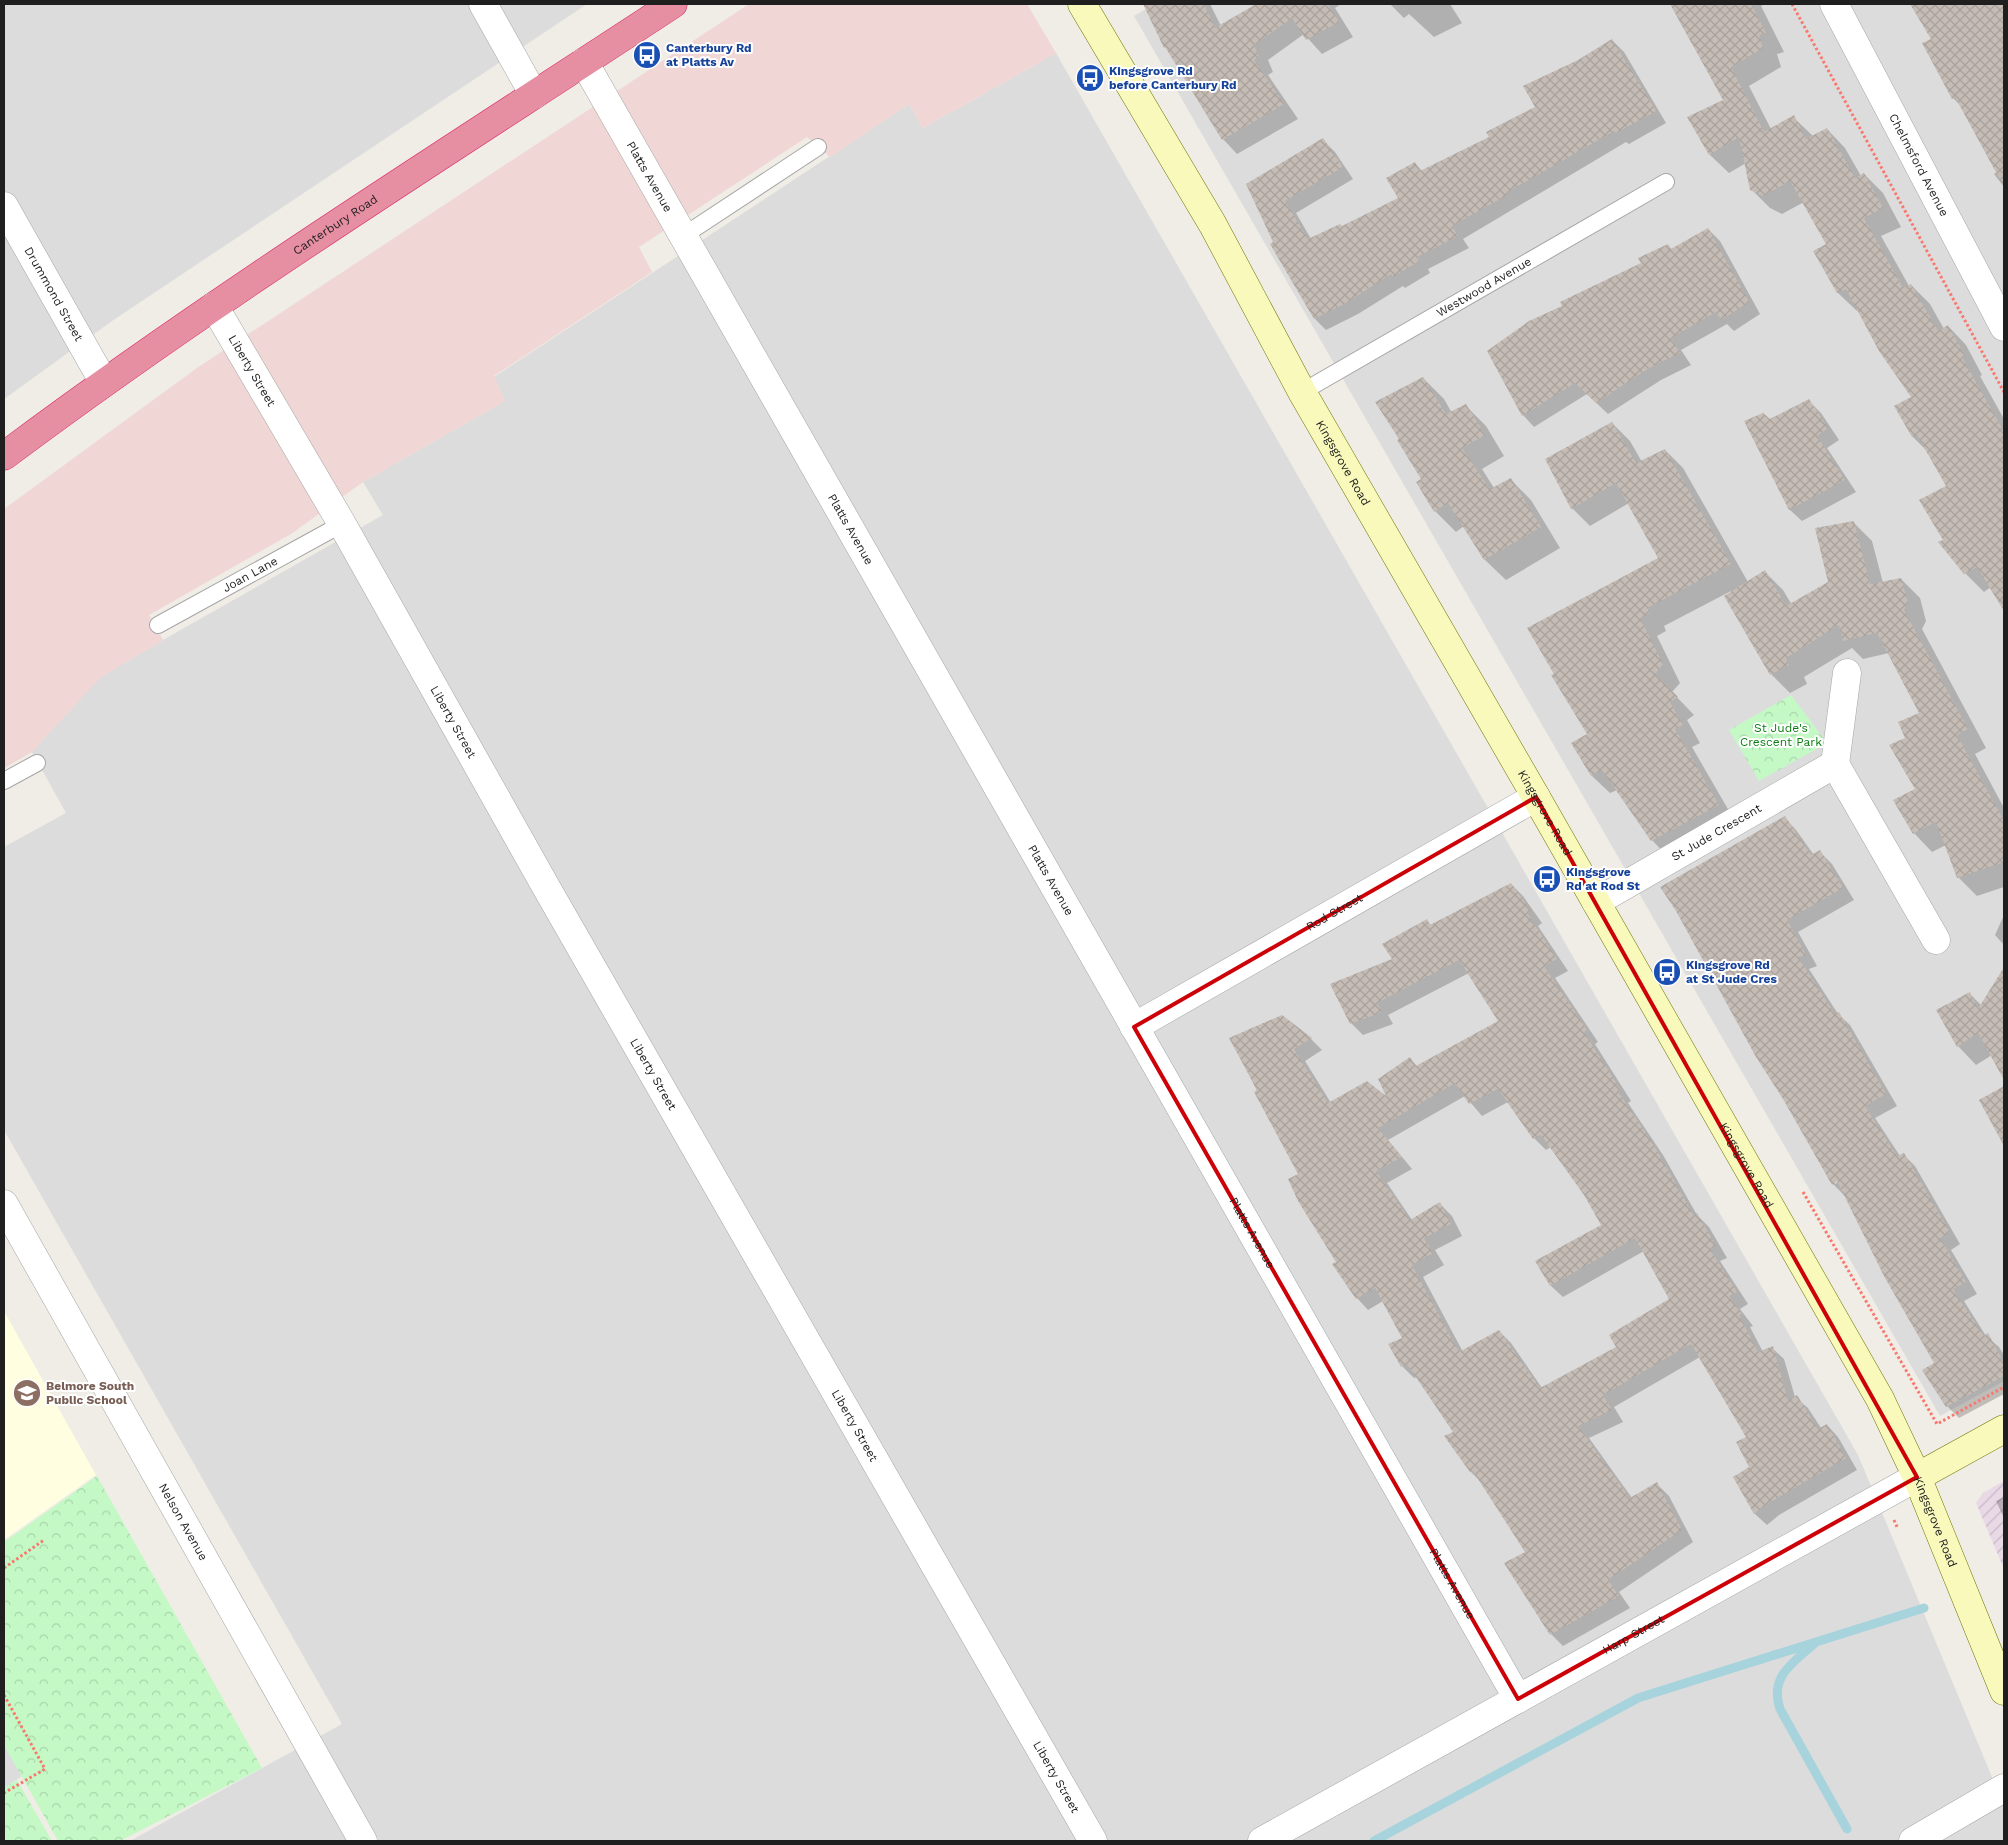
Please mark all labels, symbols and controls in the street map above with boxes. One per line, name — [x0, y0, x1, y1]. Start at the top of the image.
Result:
bus stop icon: Canterbury Rd at Platts Av — [632, 40, 662, 70]
place label: Canterbury Rd at Platts Av — [666, 41, 752, 69]
bus stop icon: Kingsgrove Rd before Canterbury Rd — [1075, 63, 1105, 93]
place label: Kingsgrove Rd before Canterbury Rd — [1109, 64, 1237, 92]
street label: Chelmsford Avenue — [1886, 111, 1952, 219]
street label: Platts Avenue — [624, 139, 675, 215]
street label: Canterbury Road — [290, 192, 380, 258]
street label: Drummond Street — [21, 244, 86, 344]
street label: Westwood Avenue — [1434, 254, 1534, 320]
street label: Liberty Street — [226, 332, 278, 409]
street label: Kingsgrove Road — [1313, 418, 1373, 508]
street label: Platts Avenue — [825, 491, 876, 567]
street label: Joan Lane — [220, 554, 280, 595]
street label: Liberty Street — [427, 683, 479, 761]
park label: St Jude's Crescent Park — [1740, 721, 1822, 749]
street label: Kingsgrove Road — [1515, 768, 1575, 858]
street label: St Jude Crescent — [1669, 801, 1764, 864]
street label: Platts Avenue — [1025, 842, 1077, 918]
bus stop icon: Kingsgrove Rd at Rod St — [1532, 864, 1562, 894]
place label: Kingsgrove Rd at Rod St — [1566, 865, 1641, 893]
street label: Rod Street — [1304, 891, 1365, 934]
bus stop icon: Kingsgrove Rd at St Jude Cres — [1652, 957, 1682, 987]
place label: Kingsgrove Rd at St Jude Cres — [1686, 958, 1778, 986]
street label: Liberty Street — [627, 1036, 679, 1113]
street label: Kingsgrove Road — [1716, 1120, 1776, 1210]
street label: Platts Avenue — [1226, 1195, 1278, 1271]
school or university icon: Belmore South Public School — [12, 1378, 42, 1408]
place label: Belmore South Public School — [46, 1379, 134, 1407]
street label: Liberty Street — [829, 1387, 881, 1464]
street label: Kingsgrove Road — [1911, 1475, 1960, 1569]
street label: Nelson Avenue — [156, 1481, 211, 1563]
street label: Platts Avenue — [1426, 1546, 1478, 1622]
street label: Harp Street — [1600, 1612, 1667, 1657]
street label: Liberty Street — [1030, 1738, 1082, 1815]

